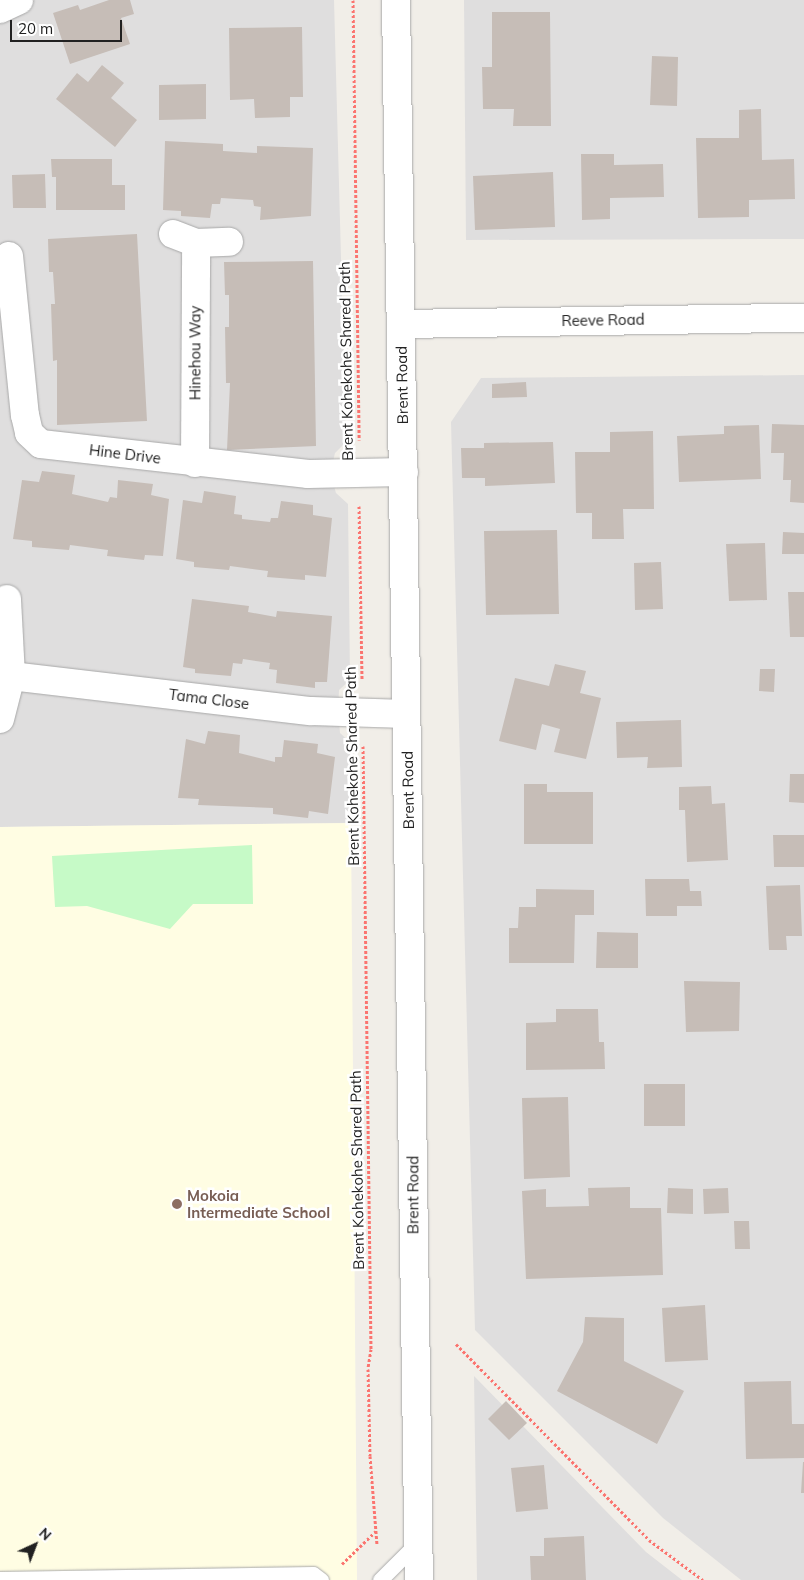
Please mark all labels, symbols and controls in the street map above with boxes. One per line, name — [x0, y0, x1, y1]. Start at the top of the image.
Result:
scale bar — [12, 10, 125, 42]
text: 20 m — [18, 19, 53, 38]
street label: Brent Kohekohe Shared Path — [335, 261, 357, 461]
street label: Hinehou Way — [186, 306, 204, 400]
street label: Reeve Road — [561, 310, 645, 330]
street label: Brent Road — [392, 346, 412, 424]
street label: Hine Drive — [88, 441, 162, 467]
street label: Brent Kohekohe Shared Path — [341, 666, 363, 866]
street label: Tama Close — [168, 685, 250, 713]
street label: Brent Road — [398, 751, 418, 829]
street label: Brent Kohekohe Shared Path — [346, 1070, 368, 1270]
street label: Brent Road — [404, 1156, 422, 1234]
place label: Mokoia Intermediate School — [187, 1186, 330, 1221]
marker: Mokoia Intermediate School — [171, 1198, 183, 1210]
north arrow — [10, 1520, 60, 1570]
text: N — [35, 1524, 55, 1544]

